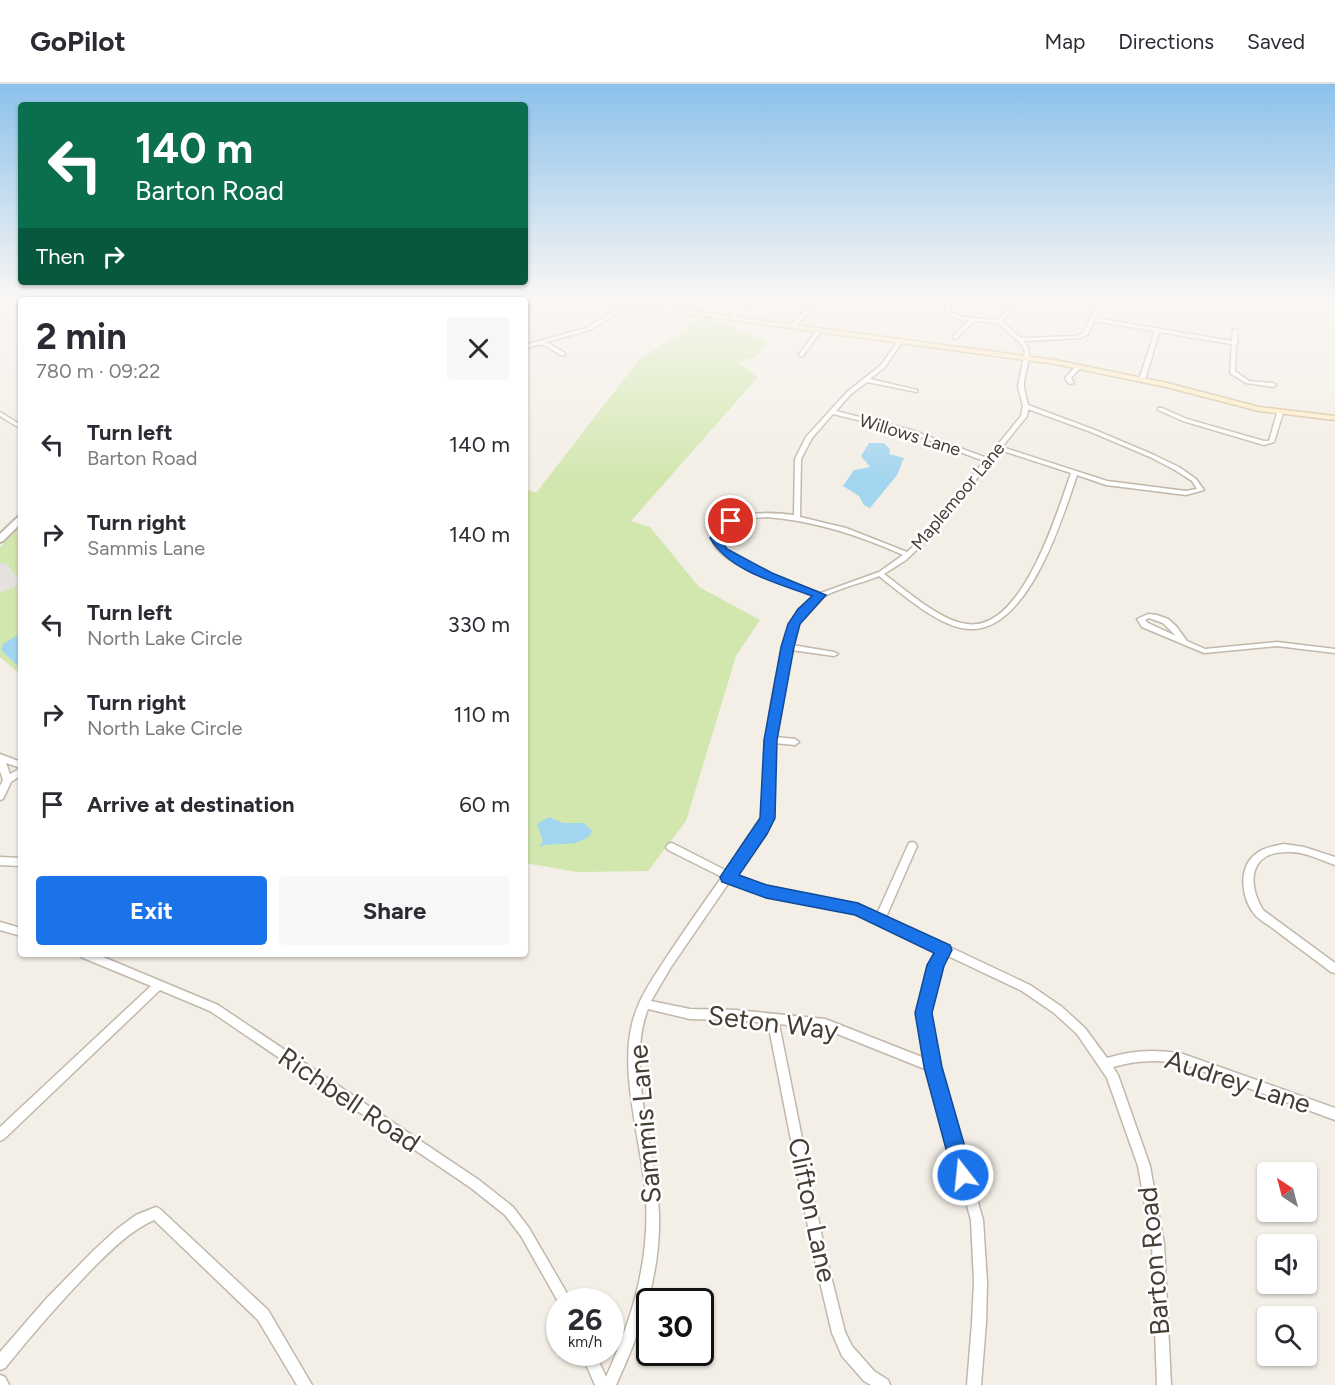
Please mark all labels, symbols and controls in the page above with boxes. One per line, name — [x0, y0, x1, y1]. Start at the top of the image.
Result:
text: GoPilot — [30, 24, 126, 58]
text: Map — [1044, 29, 1085, 54]
text: Directions — [1118, 29, 1214, 54]
text: Saved — [1247, 29, 1305, 54]
text: 140 m — [135, 123, 253, 174]
icon: left — [36, 126, 114, 204]
text: Barton Road — [135, 174, 284, 207]
icon: right — [97, 240, 130, 273]
text: Then — [36, 243, 85, 270]
text: 2 min — [36, 315, 127, 358]
button: close — [447, 317, 510, 380]
text: 780 m · 09:22 — [36, 359, 160, 383]
street label: Willows Lane — [857, 409, 964, 461]
text: Turn left — [87, 419, 173, 446]
icon: left — [36, 428, 69, 461]
text: 140 m — [449, 431, 510, 458]
street label: Maplemoor Lane — [907, 437, 1010, 554]
text: Barton Road — [87, 446, 197, 470]
pin — [705, 495, 756, 546]
icon: arrive — [714, 504, 747, 537]
text: Turn right — [87, 509, 186, 536]
icon: right — [36, 518, 69, 551]
text: 140 m — [449, 521, 510, 548]
text: Sammis Lane — [87, 536, 205, 560]
text: Turn left — [87, 599, 173, 626]
icon: left — [36, 608, 69, 641]
text: 330 m — [448, 611, 510, 638]
text: North Lake Circle — [87, 626, 242, 650]
text: Turn right — [87, 689, 186, 716]
icon: right — [36, 698, 69, 731]
text: 110 m — [454, 701, 510, 728]
text: North Lake Circle — [87, 716, 242, 740]
icon: arrive — [36, 788, 69, 821]
text: Arrive at destination — [87, 791, 295, 818]
text: 60 m — [459, 791, 510, 818]
button: Exit — [36, 876, 267, 945]
button: Share — [279, 876, 510, 945]
street label: Seton Way — [706, 998, 840, 1047]
street label: Richbell Road — [272, 1040, 427, 1159]
street label: Audrey Lane — [1161, 1042, 1315, 1121]
street label: Sammis Lane — [621, 1043, 668, 1205]
street label: Clifton Lane — [781, 1135, 844, 1285]
position arrow — [931, 1143, 995, 1207]
north arrow — [1257, 1162, 1317, 1222]
map controls — [1257, 1162, 1317, 1366]
street label: Barton Road — [1131, 1185, 1176, 1337]
button: sound — [1257, 1234, 1317, 1294]
speed limit sign: 30 — [636, 1288, 714, 1366]
text: 26 — [568, 1301, 602, 1338]
button: search — [1257, 1306, 1317, 1366]
text: km/h — [568, 1333, 602, 1351]

